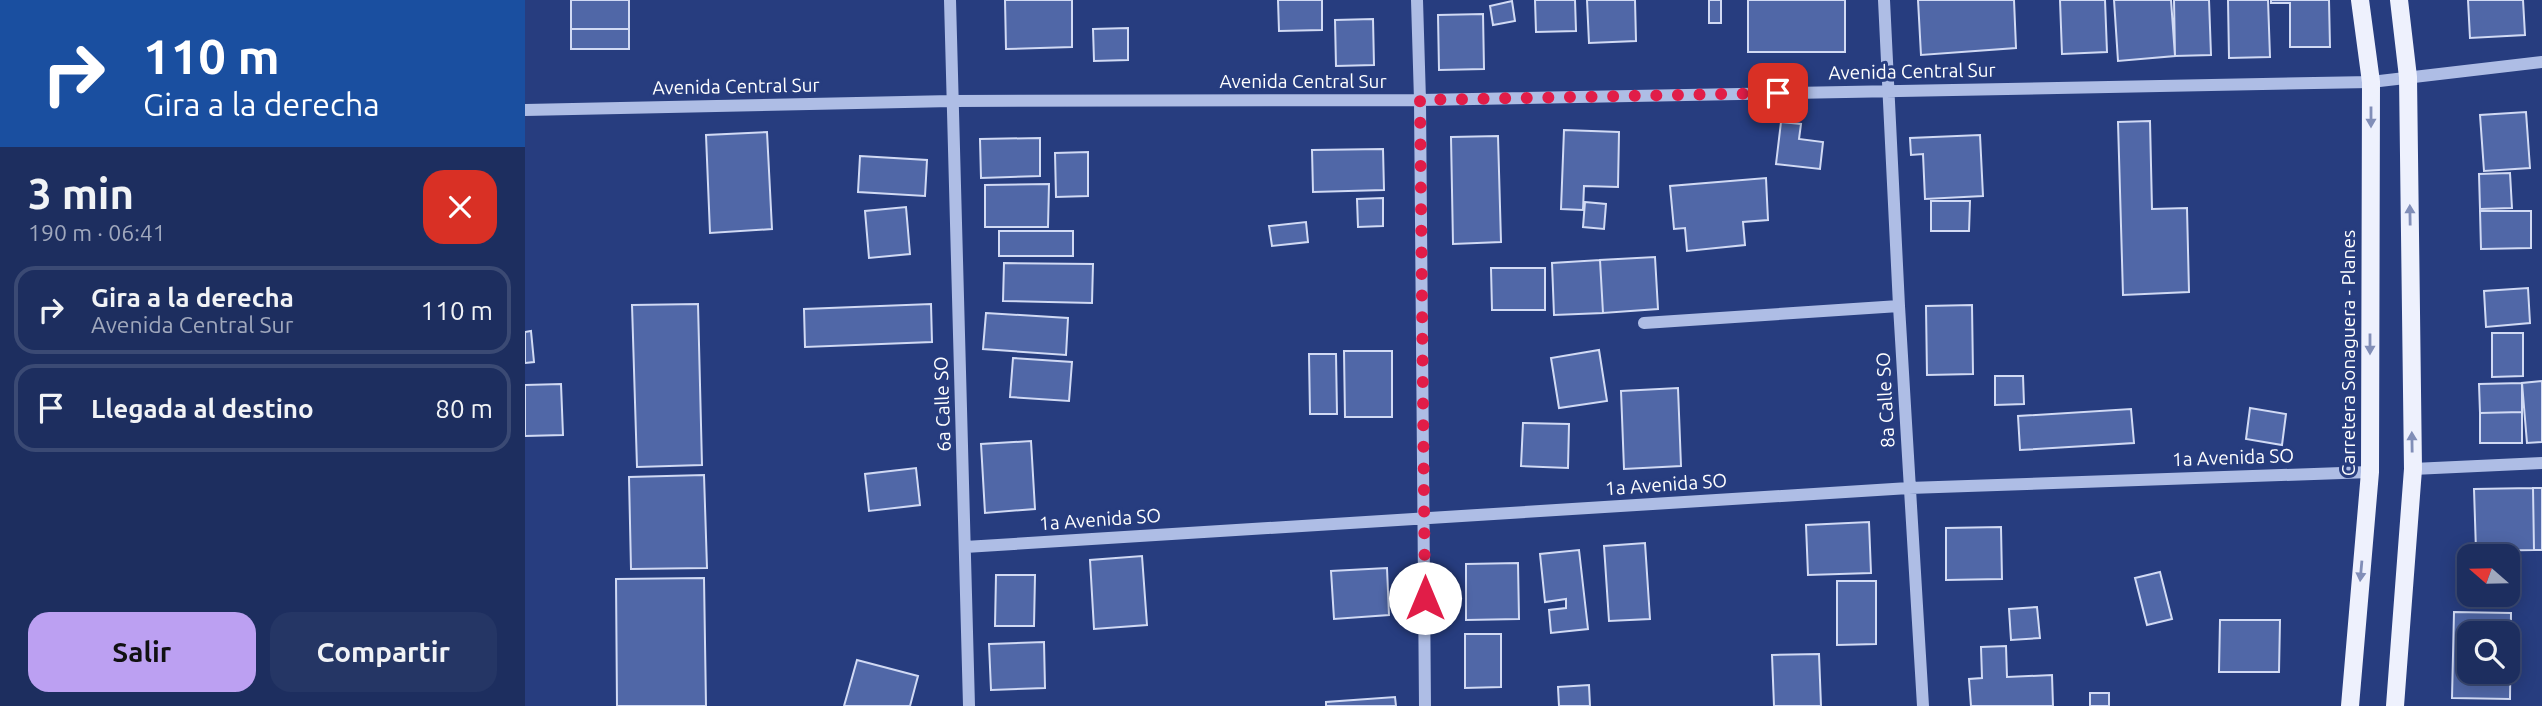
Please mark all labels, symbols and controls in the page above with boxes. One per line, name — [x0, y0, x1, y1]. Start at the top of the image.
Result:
icon: right — [28, 28, 119, 119]
text: 110 m — [143, 28, 280, 83]
street label: Avenida Central Sur — [1828, 59, 1996, 83]
pin — [1748, 63, 1808, 123]
street label: Avenida Central Sur — [1219, 70, 1387, 92]
street label: Avenida Central Sur — [652, 74, 820, 98]
icon: arrive — [1759, 74, 1797, 112]
text: Gira a la derecha — [143, 86, 380, 122]
one-way arrow — [2365, 106, 2377, 128]
text: 3 min — [28, 170, 134, 217]
button: close — [423, 170, 497, 244]
one-way arrow — [2404, 204, 2416, 226]
text: 190 m · 06:41 — [28, 220, 166, 245]
street label: Carretera Sonaguera - Planes — [2337, 230, 2359, 476]
text: Gira a la derecha — [91, 283, 294, 312]
icon: right — [32, 291, 70, 329]
text: 110 m — [421, 296, 493, 325]
text: Avenida Central Sur — [91, 312, 293, 337]
one-way arrow — [2364, 333, 2376, 355]
street label: 8a Calle SO — [1872, 352, 1898, 448]
street label: 6a Calle SO — [929, 356, 955, 452]
icon: arrive — [32, 389, 70, 427]
text: Llegada al destino — [91, 394, 314, 423]
text: 80 m — [435, 394, 493, 423]
one-way arrow — [2407, 431, 2418, 453]
street label: 1a Avenida SO — [2172, 444, 2294, 470]
street label: 1a Avenida SO — [1604, 469, 1728, 499]
street label: 1a Avenida SO — [1038, 504, 1162, 534]
north arrow — [2457, 544, 2520, 607]
map controls — [2457, 544, 2520, 684]
one-way arrow — [2355, 560, 2366, 582]
position arrow — [1388, 561, 1462, 635]
button: Salir — [28, 612, 256, 692]
button: Compartir — [270, 612, 497, 692]
button: search — [2457, 621, 2520, 684]

